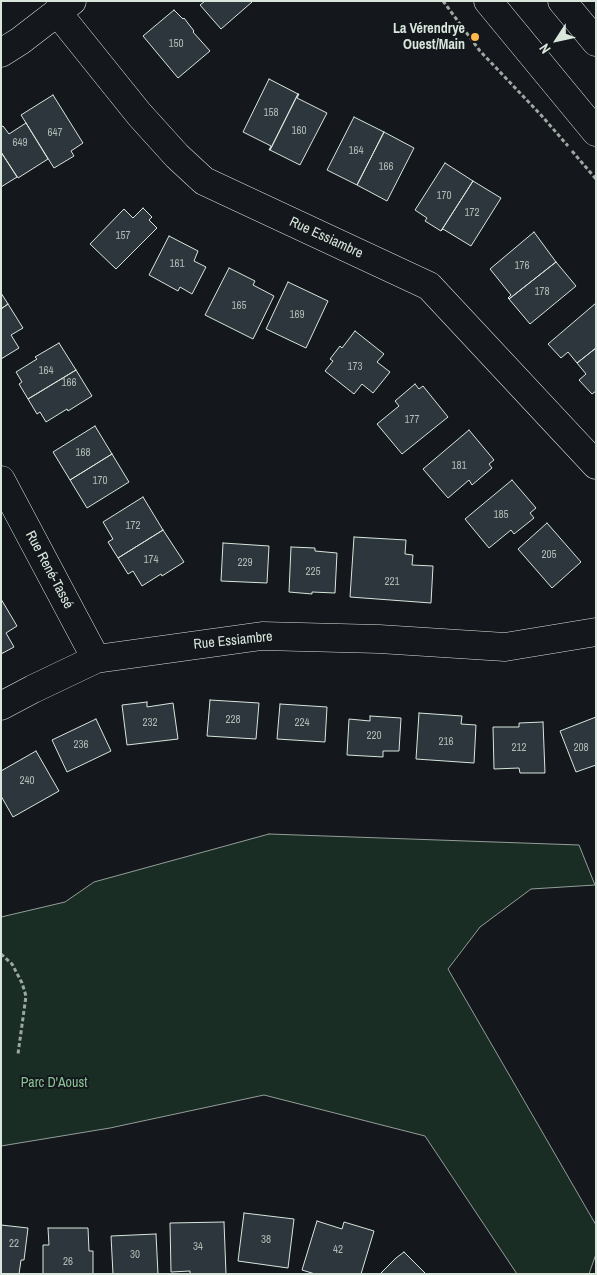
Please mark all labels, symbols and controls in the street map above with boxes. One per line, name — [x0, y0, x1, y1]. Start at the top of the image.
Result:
north arrow — [532, 15, 582, 65]
place label: La Vérendrye Ouest/Main — [393, 21, 465, 54]
marker: La Vérendrye Ouest/Main — [469, 31, 481, 43]
house number: 150 — [168, 37, 184, 51]
text: N — [535, 40, 554, 57]
house number: 158 — [263, 106, 279, 120]
house number: 160 — [291, 124, 307, 138]
house number: 647 — [47, 126, 63, 140]
house number: 649 — [12, 136, 28, 150]
house number: 164 — [348, 144, 364, 158]
house number: 166 — [378, 160, 394, 174]
house number: 170 — [436, 189, 452, 203]
house number: 172 — [464, 206, 480, 220]
street label: Rue Essiambre — [287, 214, 365, 262]
house number: 157 — [115, 229, 131, 243]
house number: 161 — [169, 257, 185, 271]
house number: 176 — [514, 259, 530, 273]
house number: 178 — [534, 285, 550, 299]
house number: 165 — [231, 299, 247, 313]
house number: 169 — [289, 308, 305, 322]
house number: 173 — [347, 360, 363, 374]
house number: 164 — [38, 364, 54, 378]
house number: 166 — [61, 376, 77, 390]
house number: 177 — [404, 413, 420, 427]
house number: 168 — [75, 446, 91, 460]
house number: 181 — [451, 459, 467, 473]
house number: 170 — [92, 474, 108, 488]
house number: 185 — [493, 508, 509, 522]
house number: 172 — [125, 519, 141, 533]
street label: Rue René-Tassé — [21, 528, 77, 612]
house number: 205 — [541, 548, 557, 562]
house number: 174 — [143, 553, 159, 567]
house number: 229 — [237, 556, 253, 570]
house number: 225 — [305, 565, 321, 579]
house number: 221 — [384, 575, 400, 589]
street label: Rue Essiambre — [193, 629, 273, 653]
house number: 228 — [225, 713, 241, 727]
house number: 232 — [142, 716, 158, 730]
house number: 224 — [294, 716, 310, 730]
house number: 220 — [366, 729, 382, 743]
house number: 216 — [438, 735, 454, 749]
house number: 236 — [73, 738, 89, 752]
house number: 212 — [511, 741, 527, 755]
house number: 208 — [573, 741, 589, 755]
house number: 240 — [19, 774, 35, 788]
park label: Parc D'Aoust — [21, 1075, 87, 1091]
house number: 38 — [261, 1233, 271, 1247]
house number: 22 — [9, 1237, 19, 1251]
house number: 34 — [193, 1240, 203, 1254]
house number: 42 — [333, 1243, 343, 1257]
house number: 30 — [130, 1248, 140, 1262]
house number: 26 — [63, 1255, 73, 1269]

